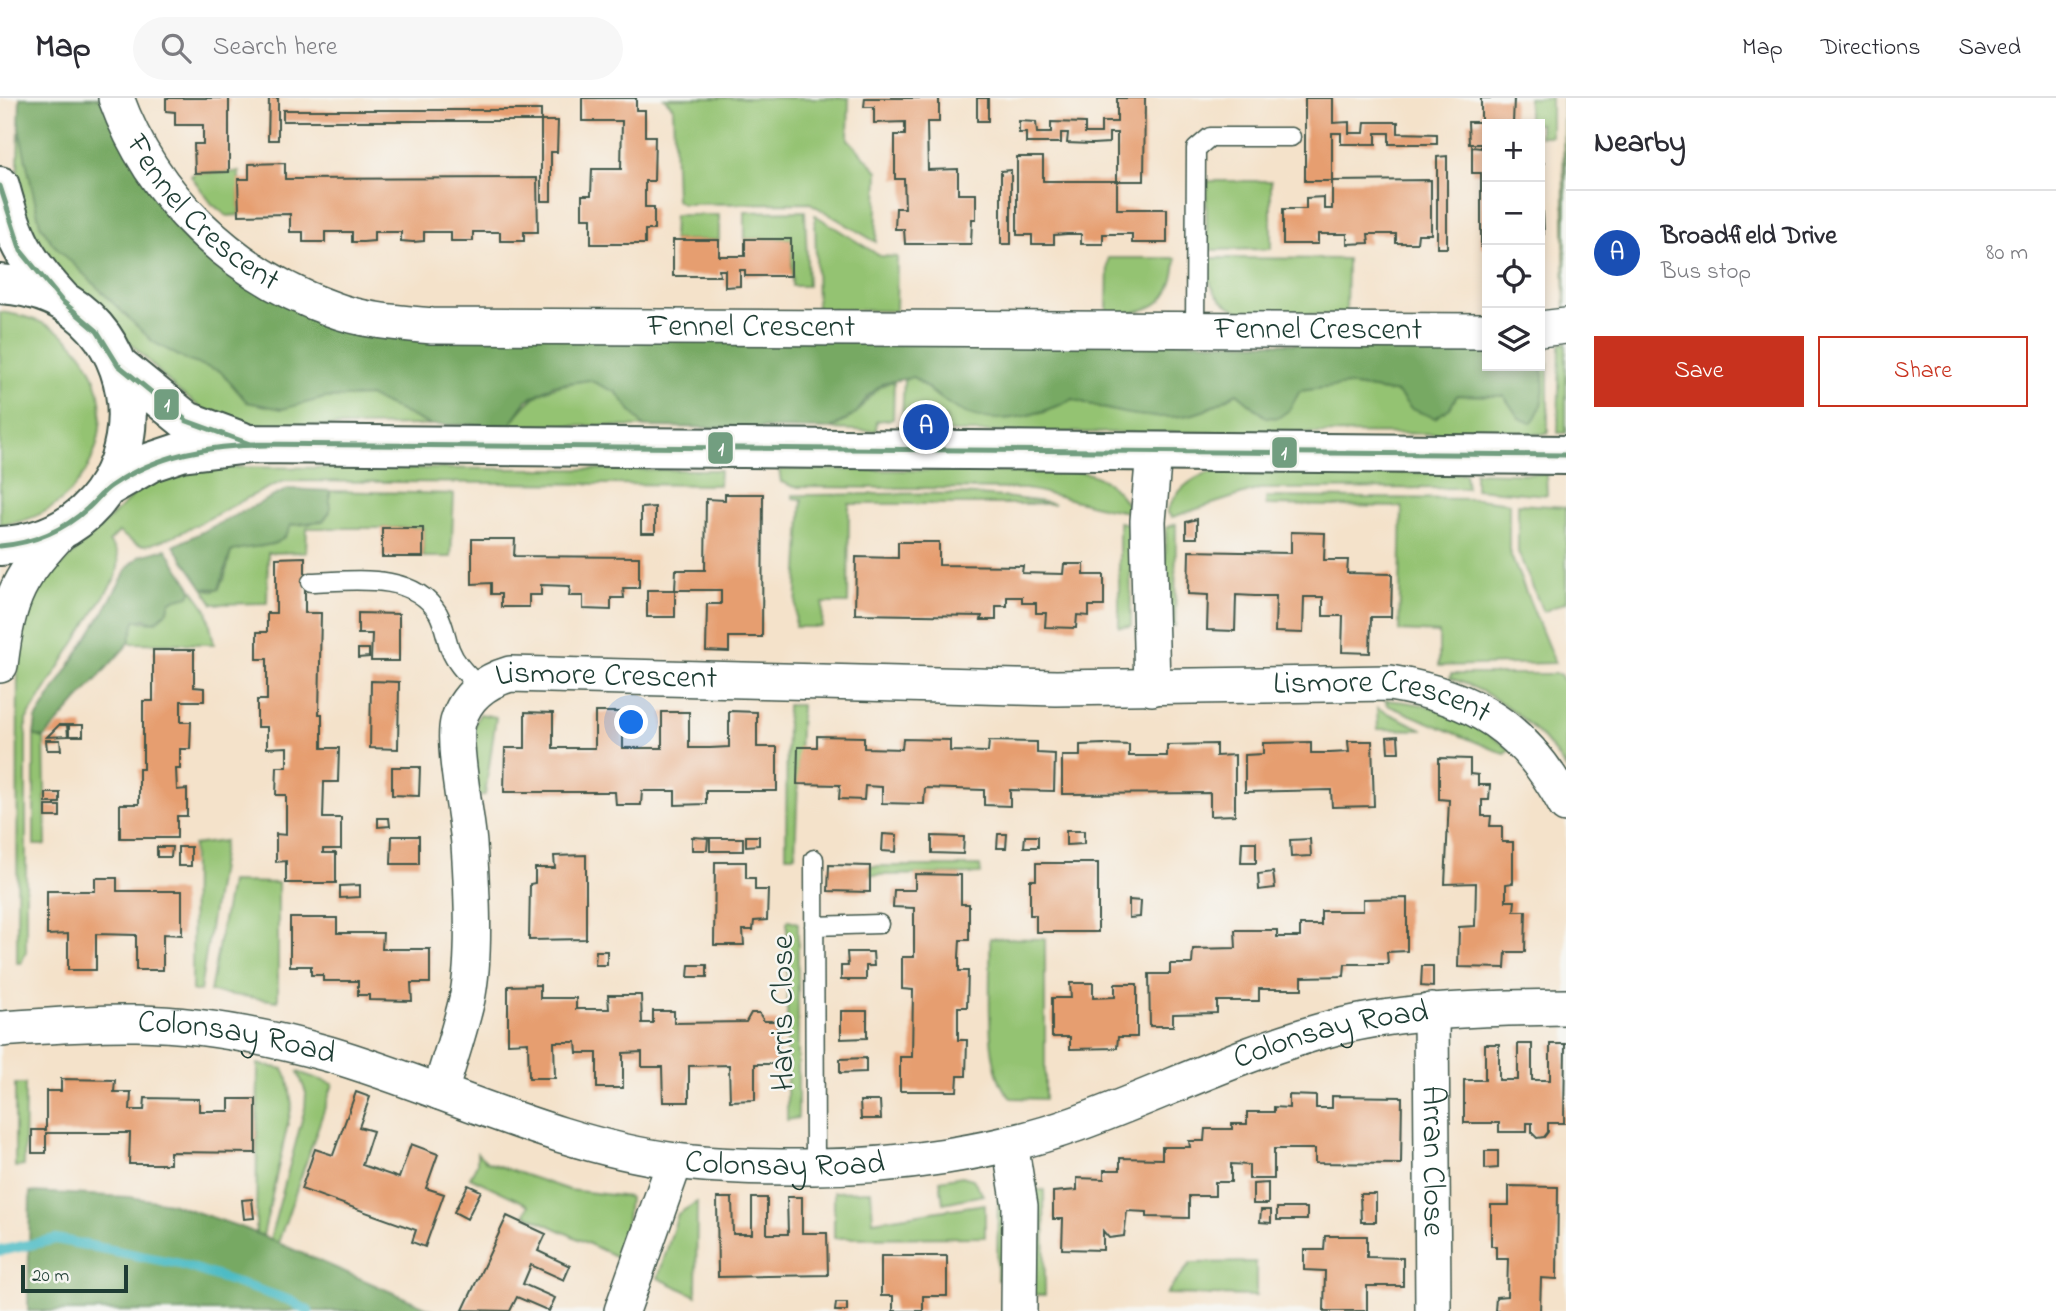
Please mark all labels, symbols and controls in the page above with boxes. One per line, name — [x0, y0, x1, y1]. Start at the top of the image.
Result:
search box — [133, 17, 623, 80]
text: Map — [35, 24, 91, 72]
icon: search — [157, 29, 195, 67]
text: Search here — [213, 29, 337, 67]
text: Map — [1742, 31, 1783, 66]
text: Directions — [1821, 31, 1920, 66]
text: Saved — [1958, 31, 2021, 66]
map controls — [1482, 119, 1545, 371]
button: + — [1482, 119, 1545, 182]
text: Nearby — [1594, 122, 1686, 166]
street label: Fennel Crescent — [112, 125, 288, 304]
button: − — [1482, 182, 1545, 245]
text: Broadfield Drive — [1661, 218, 1837, 256]
text: A — [1610, 237, 1624, 270]
text: 80 m — [1986, 237, 2028, 270]
button: locate — [1482, 245, 1545, 308]
text: Bus stop — [1661, 256, 1751, 289]
street label: Fennel Crescent — [646, 304, 856, 352]
street label: Fennel Crescent — [1213, 306, 1423, 354]
button: layers — [1482, 308, 1545, 371]
button: Save — [1594, 336, 1804, 407]
button: Share — [1818, 336, 2028, 407]
line badge: 1 — [153, 388, 180, 421]
text: 1 — [164, 393, 170, 420]
pin: A — [903, 401, 949, 453]
line badge: 1 — [707, 431, 734, 465]
line badge: 1 — [1271, 436, 1298, 469]
text: 1 — [718, 437, 724, 464]
text: 1 — [1281, 441, 1287, 468]
street label: Lismore Crescent — [489, 650, 718, 703]
street label: Lismore Crescent — [1273, 659, 1500, 737]
your location — [614, 705, 648, 739]
street label: Harris Close — [761, 934, 808, 1091]
street label: Colonsay Road — [1227, 989, 1431, 1082]
street label: Colonsay Road — [137, 999, 341, 1078]
street label: Arran Close — [1408, 1085, 1456, 1237]
street label: Colonsay Road — [683, 1139, 887, 1191]
scale bar — [21, 1262, 128, 1294]
text: 20 m — [32, 1263, 69, 1290]

